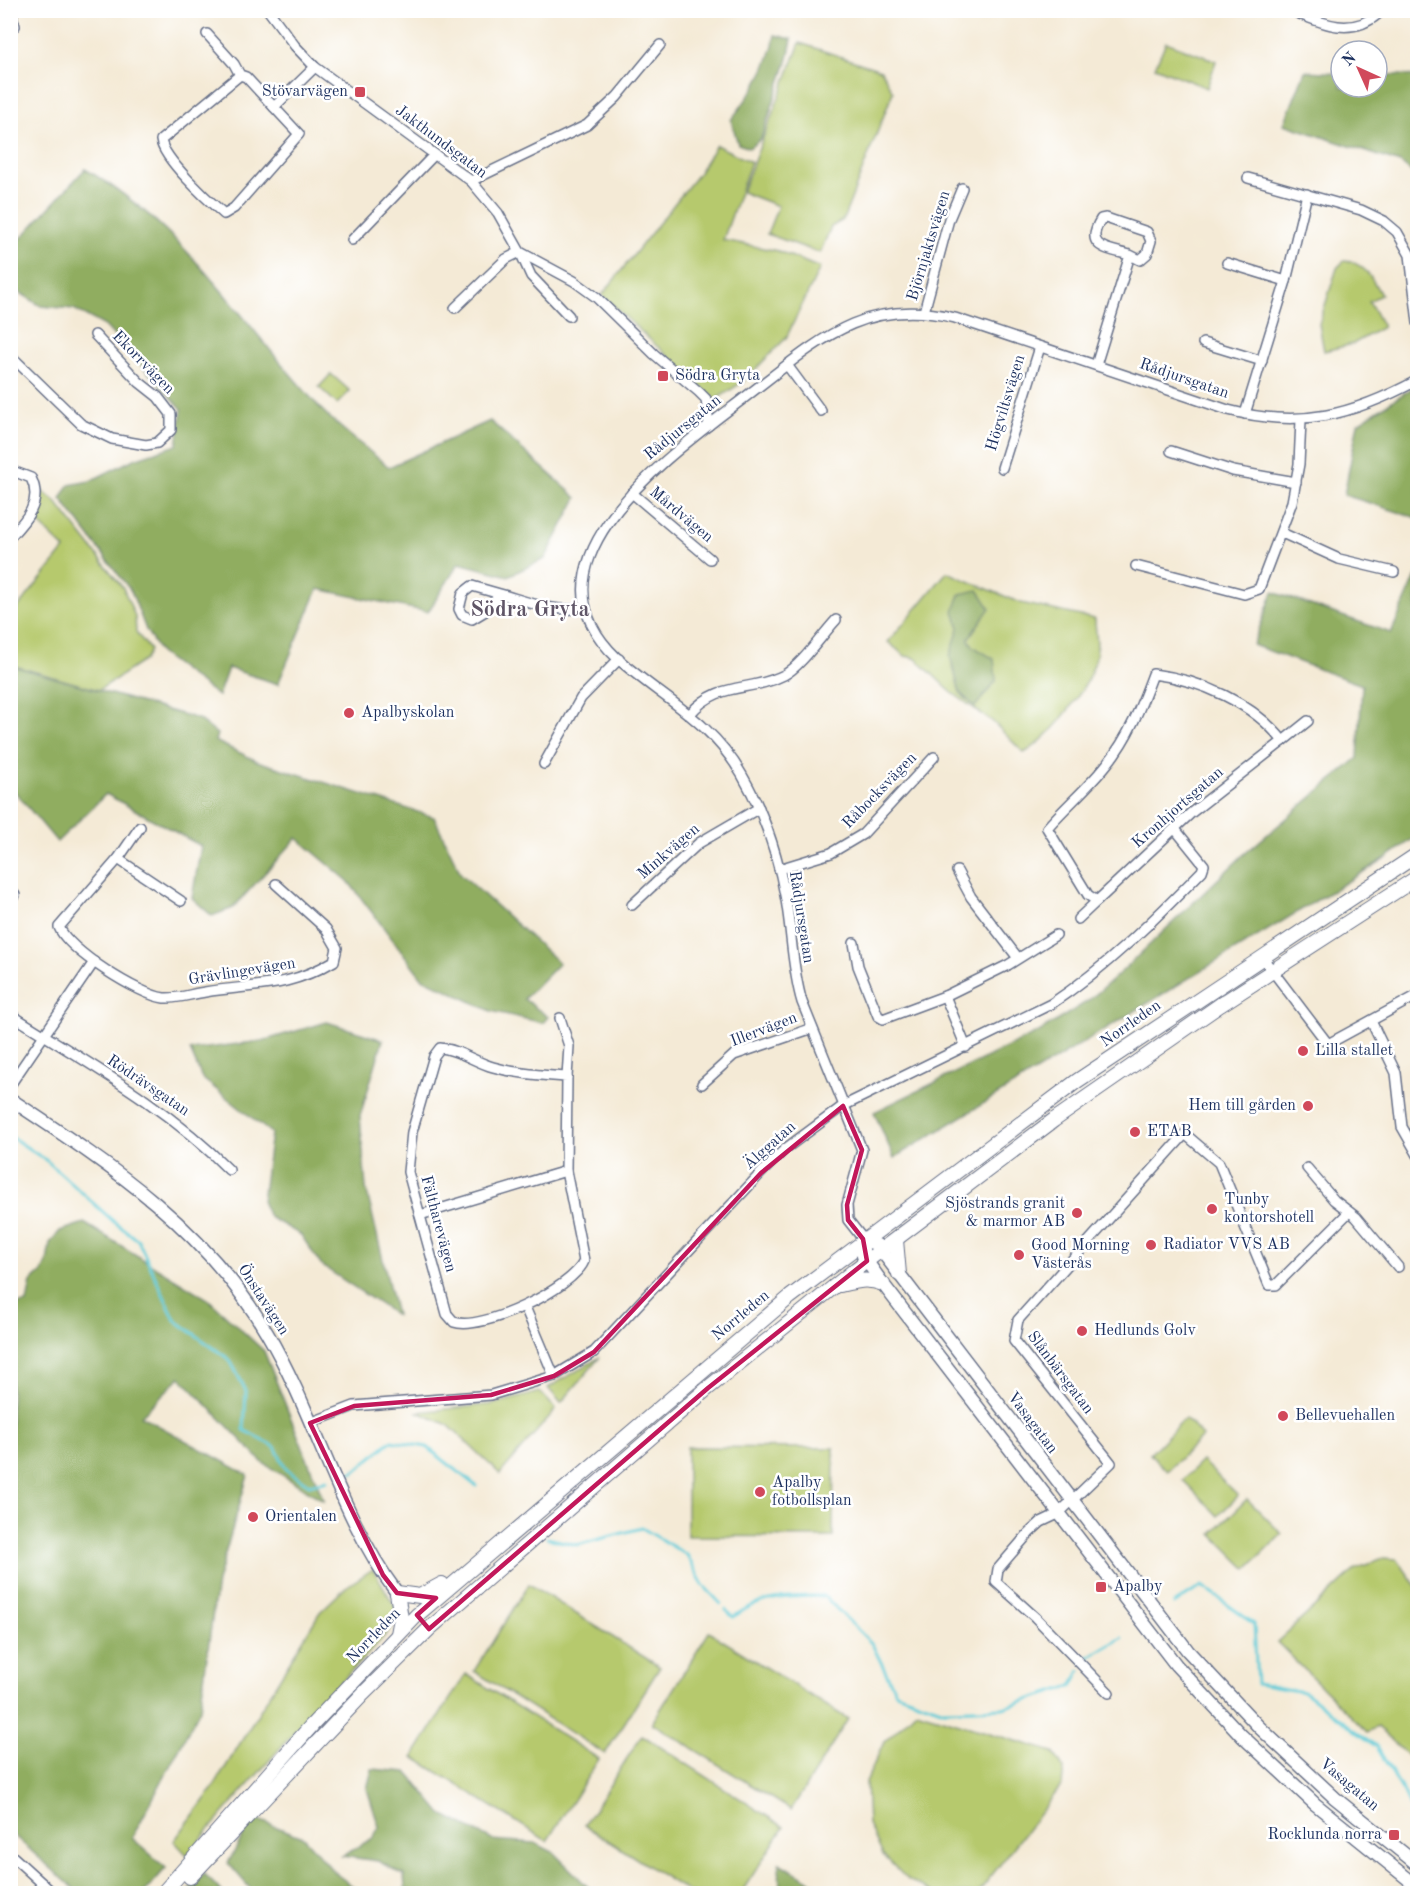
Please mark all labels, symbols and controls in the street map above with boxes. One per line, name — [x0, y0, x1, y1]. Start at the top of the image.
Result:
north arrow — [1329, 39, 1389, 99]
text: N — [1340, 49, 1360, 70]
place label: Stövarvägen — [262, 84, 348, 100]
marker: Stövarvägen — [353, 85, 367, 99]
street label: Jakthundsgatan — [392, 102, 490, 182]
street label: Björnjaktsvägen — [905, 189, 953, 303]
street label: Ekorrvägen — [109, 328, 177, 398]
street label: Högviltsvägen — [984, 353, 1028, 453]
street label: Rådjursgatan — [1137, 356, 1231, 402]
place label: Södra Gryta — [675, 368, 760, 384]
marker: Södra Gryta — [656, 369, 670, 383]
street label: Rådjursgatan — [642, 392, 725, 464]
street label: Mårdvägen — [646, 484, 716, 546]
district label: Södra Gryta — [470, 599, 590, 621]
place label: Apalbyskolan — [361, 705, 455, 721]
marker: Apalbyskolan — [342, 706, 356, 720]
street label: Råbocksvägen — [840, 750, 920, 832]
street label: Kronhjortsgatan — [1129, 764, 1227, 852]
street label: Minkvägen — [635, 821, 703, 883]
street label: Rådjursgatan — [786, 870, 816, 965]
street label: Grävlingevägen — [187, 956, 297, 988]
street label: Norrleden — [1098, 997, 1164, 1050]
street label: Illervägen — [729, 1010, 800, 1050]
place label: Lilla stallet — [1315, 1043, 1394, 1059]
marker: Lilla stallet — [1296, 1044, 1310, 1058]
street label: Rödrävsgatan — [104, 1053, 192, 1120]
place label: Hem till gården — [1188, 1098, 1296, 1114]
marker: Hem till gården — [1301, 1099, 1315, 1113]
street label: Älggatan — [738, 1115, 799, 1173]
place label: ETAB — [1147, 1124, 1191, 1140]
marker: ETAB — [1128, 1125, 1142, 1139]
street label: Fältharevägen — [417, 1174, 459, 1274]
place label: Tunby kontorshotell — [1224, 1192, 1314, 1226]
place label: Sjöstrands granit & marmor AB — [945, 1196, 1065, 1230]
marker: Tunby kontorshotell — [1205, 1202, 1219, 1216]
marker: Sjöstrands granit & marmor AB — [1070, 1206, 1084, 1220]
place label: Radiator VVS AB — [1163, 1237, 1290, 1253]
place label: Good Morning Västerås — [1031, 1238, 1130, 1272]
marker: Radiator VVS AB — [1144, 1238, 1158, 1252]
marker: Good Morning Västerås — [1012, 1248, 1026, 1262]
street label: Önstavägen — [234, 1260, 295, 1339]
street label: Norrleden — [709, 1287, 773, 1344]
place label: Hedlunds Golv — [1094, 1323, 1196, 1339]
marker: Hedlunds Golv — [1075, 1324, 1089, 1338]
street label: Slånbärsgatan — [1024, 1329, 1096, 1418]
street label: Vasagatan — [1004, 1389, 1060, 1457]
place label: Bellevuehallen — [1295, 1408, 1395, 1424]
marker: Bellevuehallen — [1276, 1409, 1290, 1423]
place label: Apalby fotbollsplan — [772, 1475, 852, 1509]
marker: Apalby fotbollsplan — [753, 1485, 767, 1499]
place label: Orientalen — [265, 1509, 337, 1525]
marker: Orientalen — [246, 1510, 260, 1524]
place label: Apalby — [1113, 1579, 1163, 1595]
marker: Apalby — [1094, 1580, 1108, 1594]
street label: Norrleden — [344, 1605, 404, 1667]
street label: Vasagatan — [1316, 1756, 1382, 1815]
place label: Rocklunda norra — [1267, 1827, 1382, 1843]
marker: Rocklunda norra — [1387, 1828, 1401, 1842]

